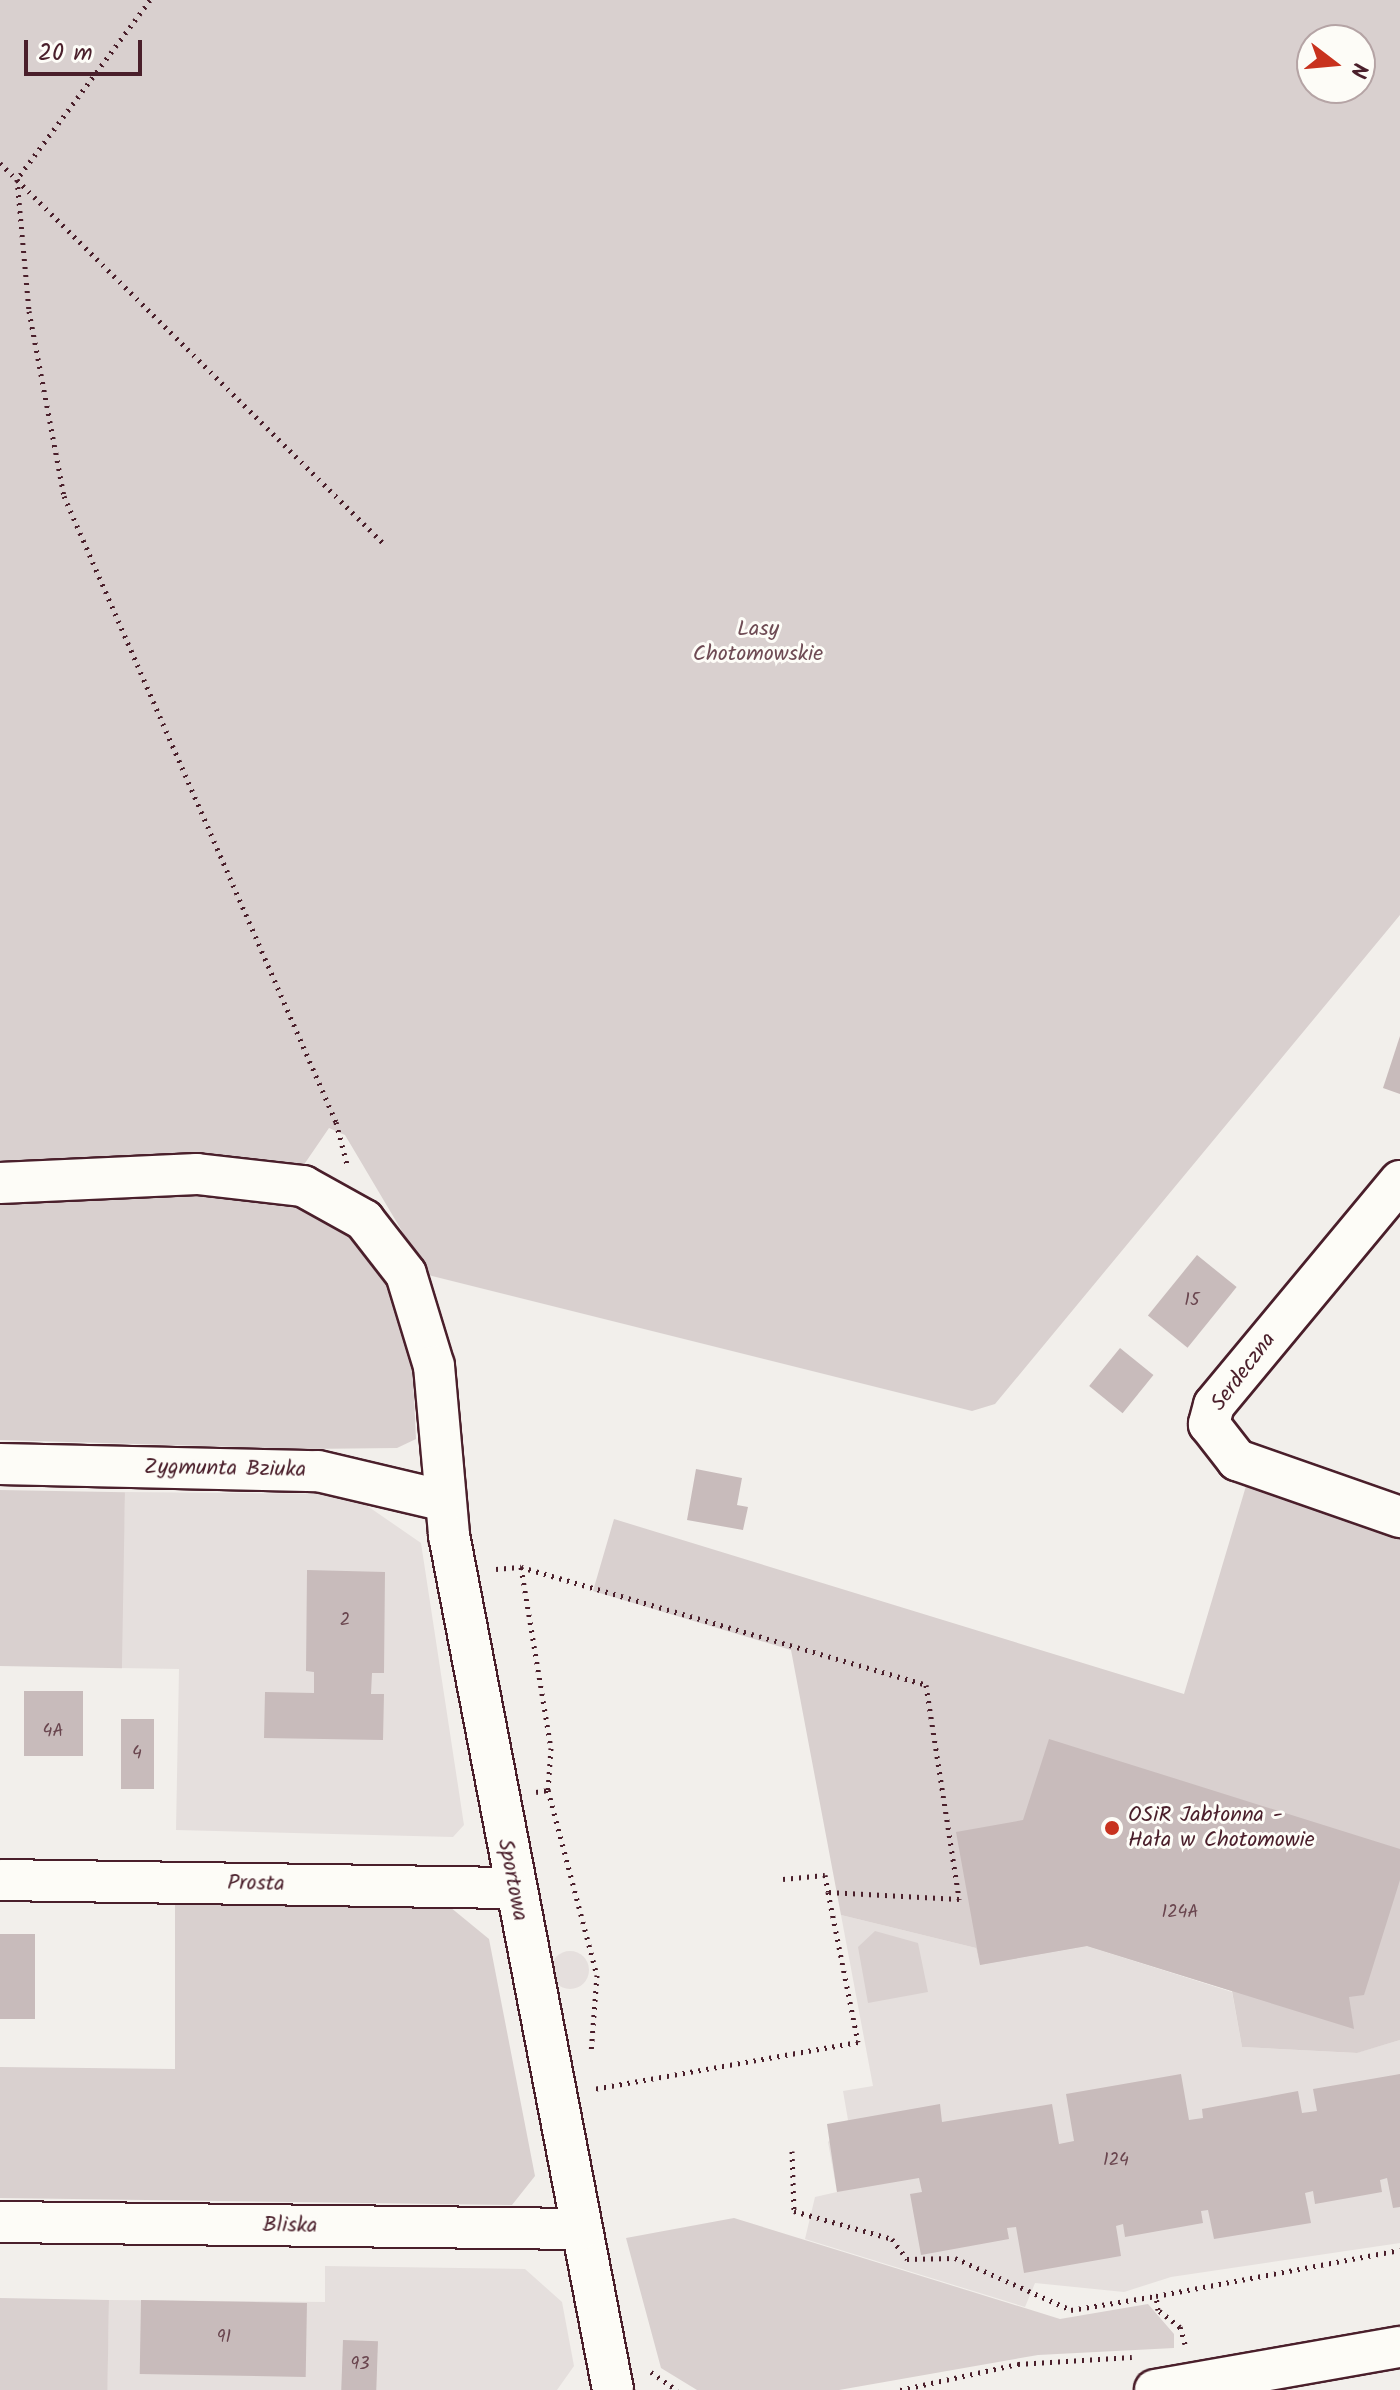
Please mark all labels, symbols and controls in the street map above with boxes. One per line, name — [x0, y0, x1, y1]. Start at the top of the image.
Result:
scale bar — [28, 24, 146, 74]
north arrow — [1296, 24, 1376, 104]
text: 20 m — [38, 34, 93, 73]
text: N — [1339, 59, 1376, 82]
park label: Lasy Chotomowskie — [693, 616, 823, 668]
house number: 15 — [1184, 1290, 1200, 1312]
street label: Serdeczna — [1206, 1328, 1282, 1416]
street label: Zygmunta Bziuka — [144, 1454, 306, 1484]
house number: 2 — [340, 1610, 350, 1632]
house number: 4A — [43, 1721, 63, 1743]
house number: 4 — [132, 1743, 142, 1765]
place label: OSiR Jabłonna - Hała w Chotomowie — [1128, 1802, 1315, 1854]
marker: OSiR Jabłonna - Hała w Chotomowie — [1103, 1819, 1121, 1837]
street label: Sportowa — [491, 1837, 533, 1923]
street label: Prosta — [227, 1870, 285, 1898]
house number: 124A — [1162, 1902, 1198, 1924]
house number: 124 — [1103, 2150, 1129, 2172]
street label: Bliska — [262, 2212, 318, 2240]
house number: 91 — [217, 2327, 231, 2349]
house number: 93 — [350, 2354, 370, 2376]

